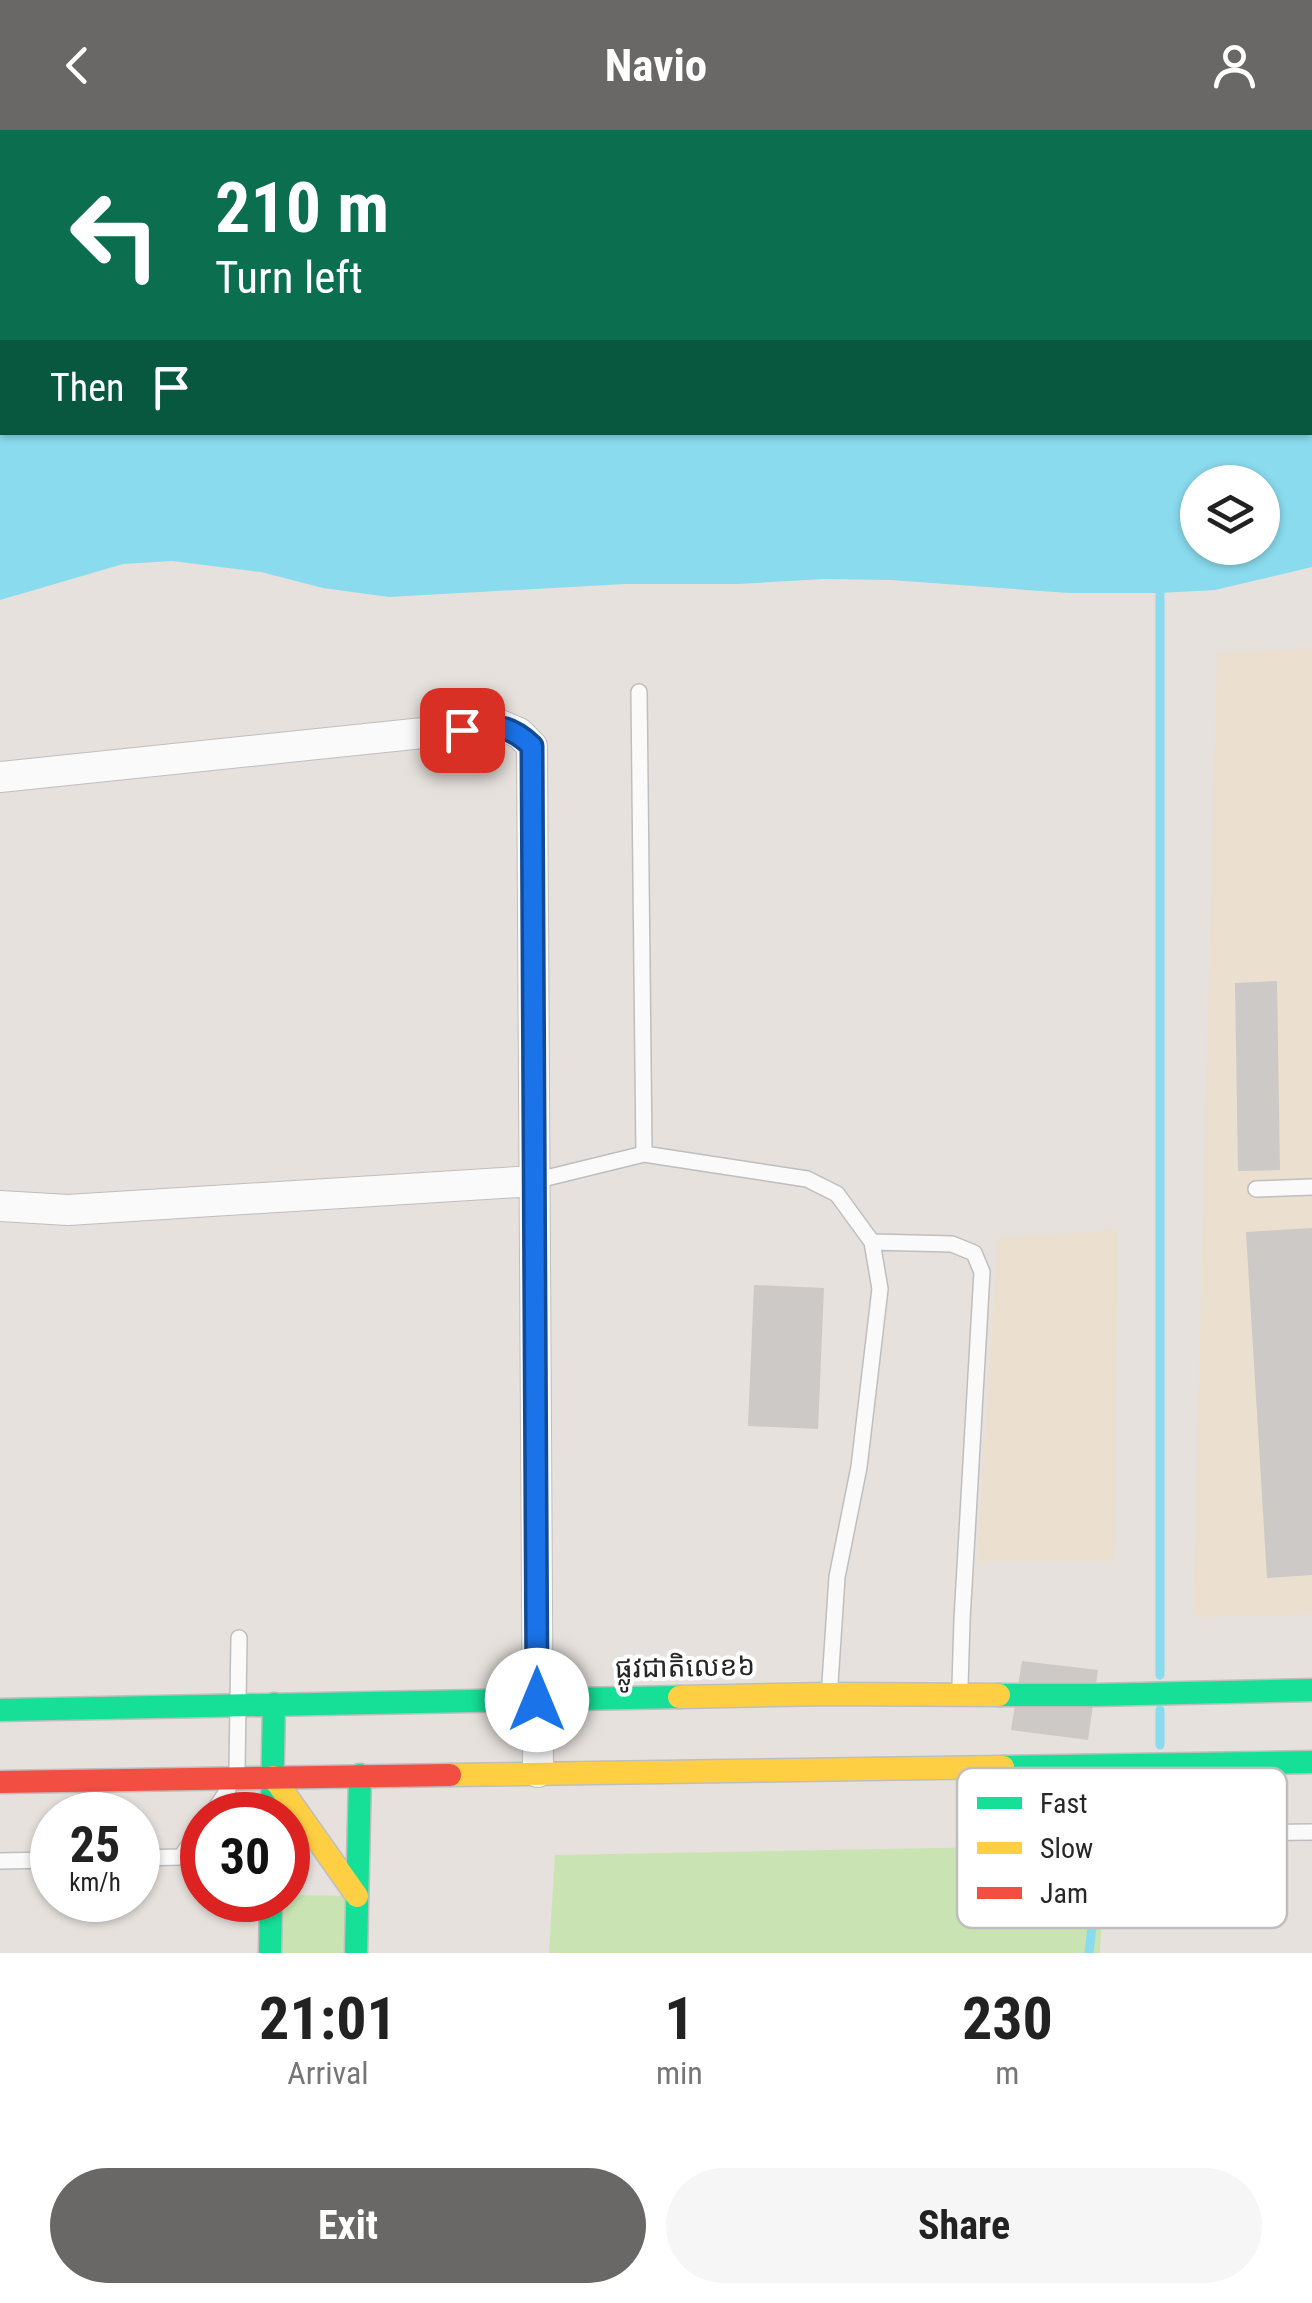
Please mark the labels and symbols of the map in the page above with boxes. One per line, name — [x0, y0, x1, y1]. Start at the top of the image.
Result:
pin — [420, 688, 505, 773]
position arrow — [485, 1648, 589, 1752]
street label: ផ្លូវជាតិលេខ៦ — [615, 1649, 755, 1693]
legend — [957, 1768, 1287, 1928]
text: Fast — [1040, 1787, 1087, 1820]
speed limit sign: 30 — [180, 1792, 310, 1922]
text: Slow — [1040, 1832, 1093, 1865]
text: Jam — [1040, 1877, 1088, 1910]

